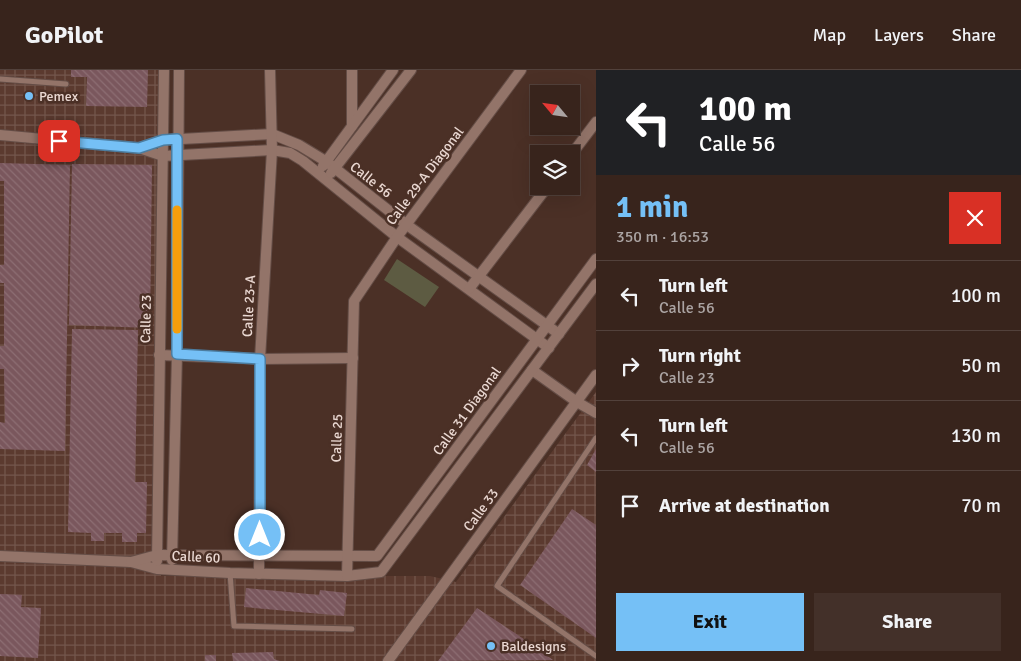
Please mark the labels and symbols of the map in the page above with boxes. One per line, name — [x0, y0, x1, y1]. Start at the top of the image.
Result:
north arrow — [530, 85, 580, 135]
place label: Pemex — [39, 88, 79, 105]
marker: Pemex — [23, 90, 35, 102]
pin — [38, 120, 80, 162]
street label: Calle 29-A Diagonal — [383, 124, 467, 228]
street label: Calle 56 — [347, 158, 395, 202]
street label: Calle 23-A — [239, 274, 259, 337]
street label: Calle 23 — [137, 295, 155, 343]
street label: Calle 31 Diagonal — [429, 363, 505, 459]
street label: Calle 25 — [328, 413, 346, 463]
street label: Calle 33 — [460, 485, 502, 535]
position arrow — [233, 508, 285, 560]
street label: Calle 60 — [171, 547, 221, 567]
place label: Baldesigns — [501, 638, 566, 655]
marker: Baldesigns — [485, 640, 497, 652]

